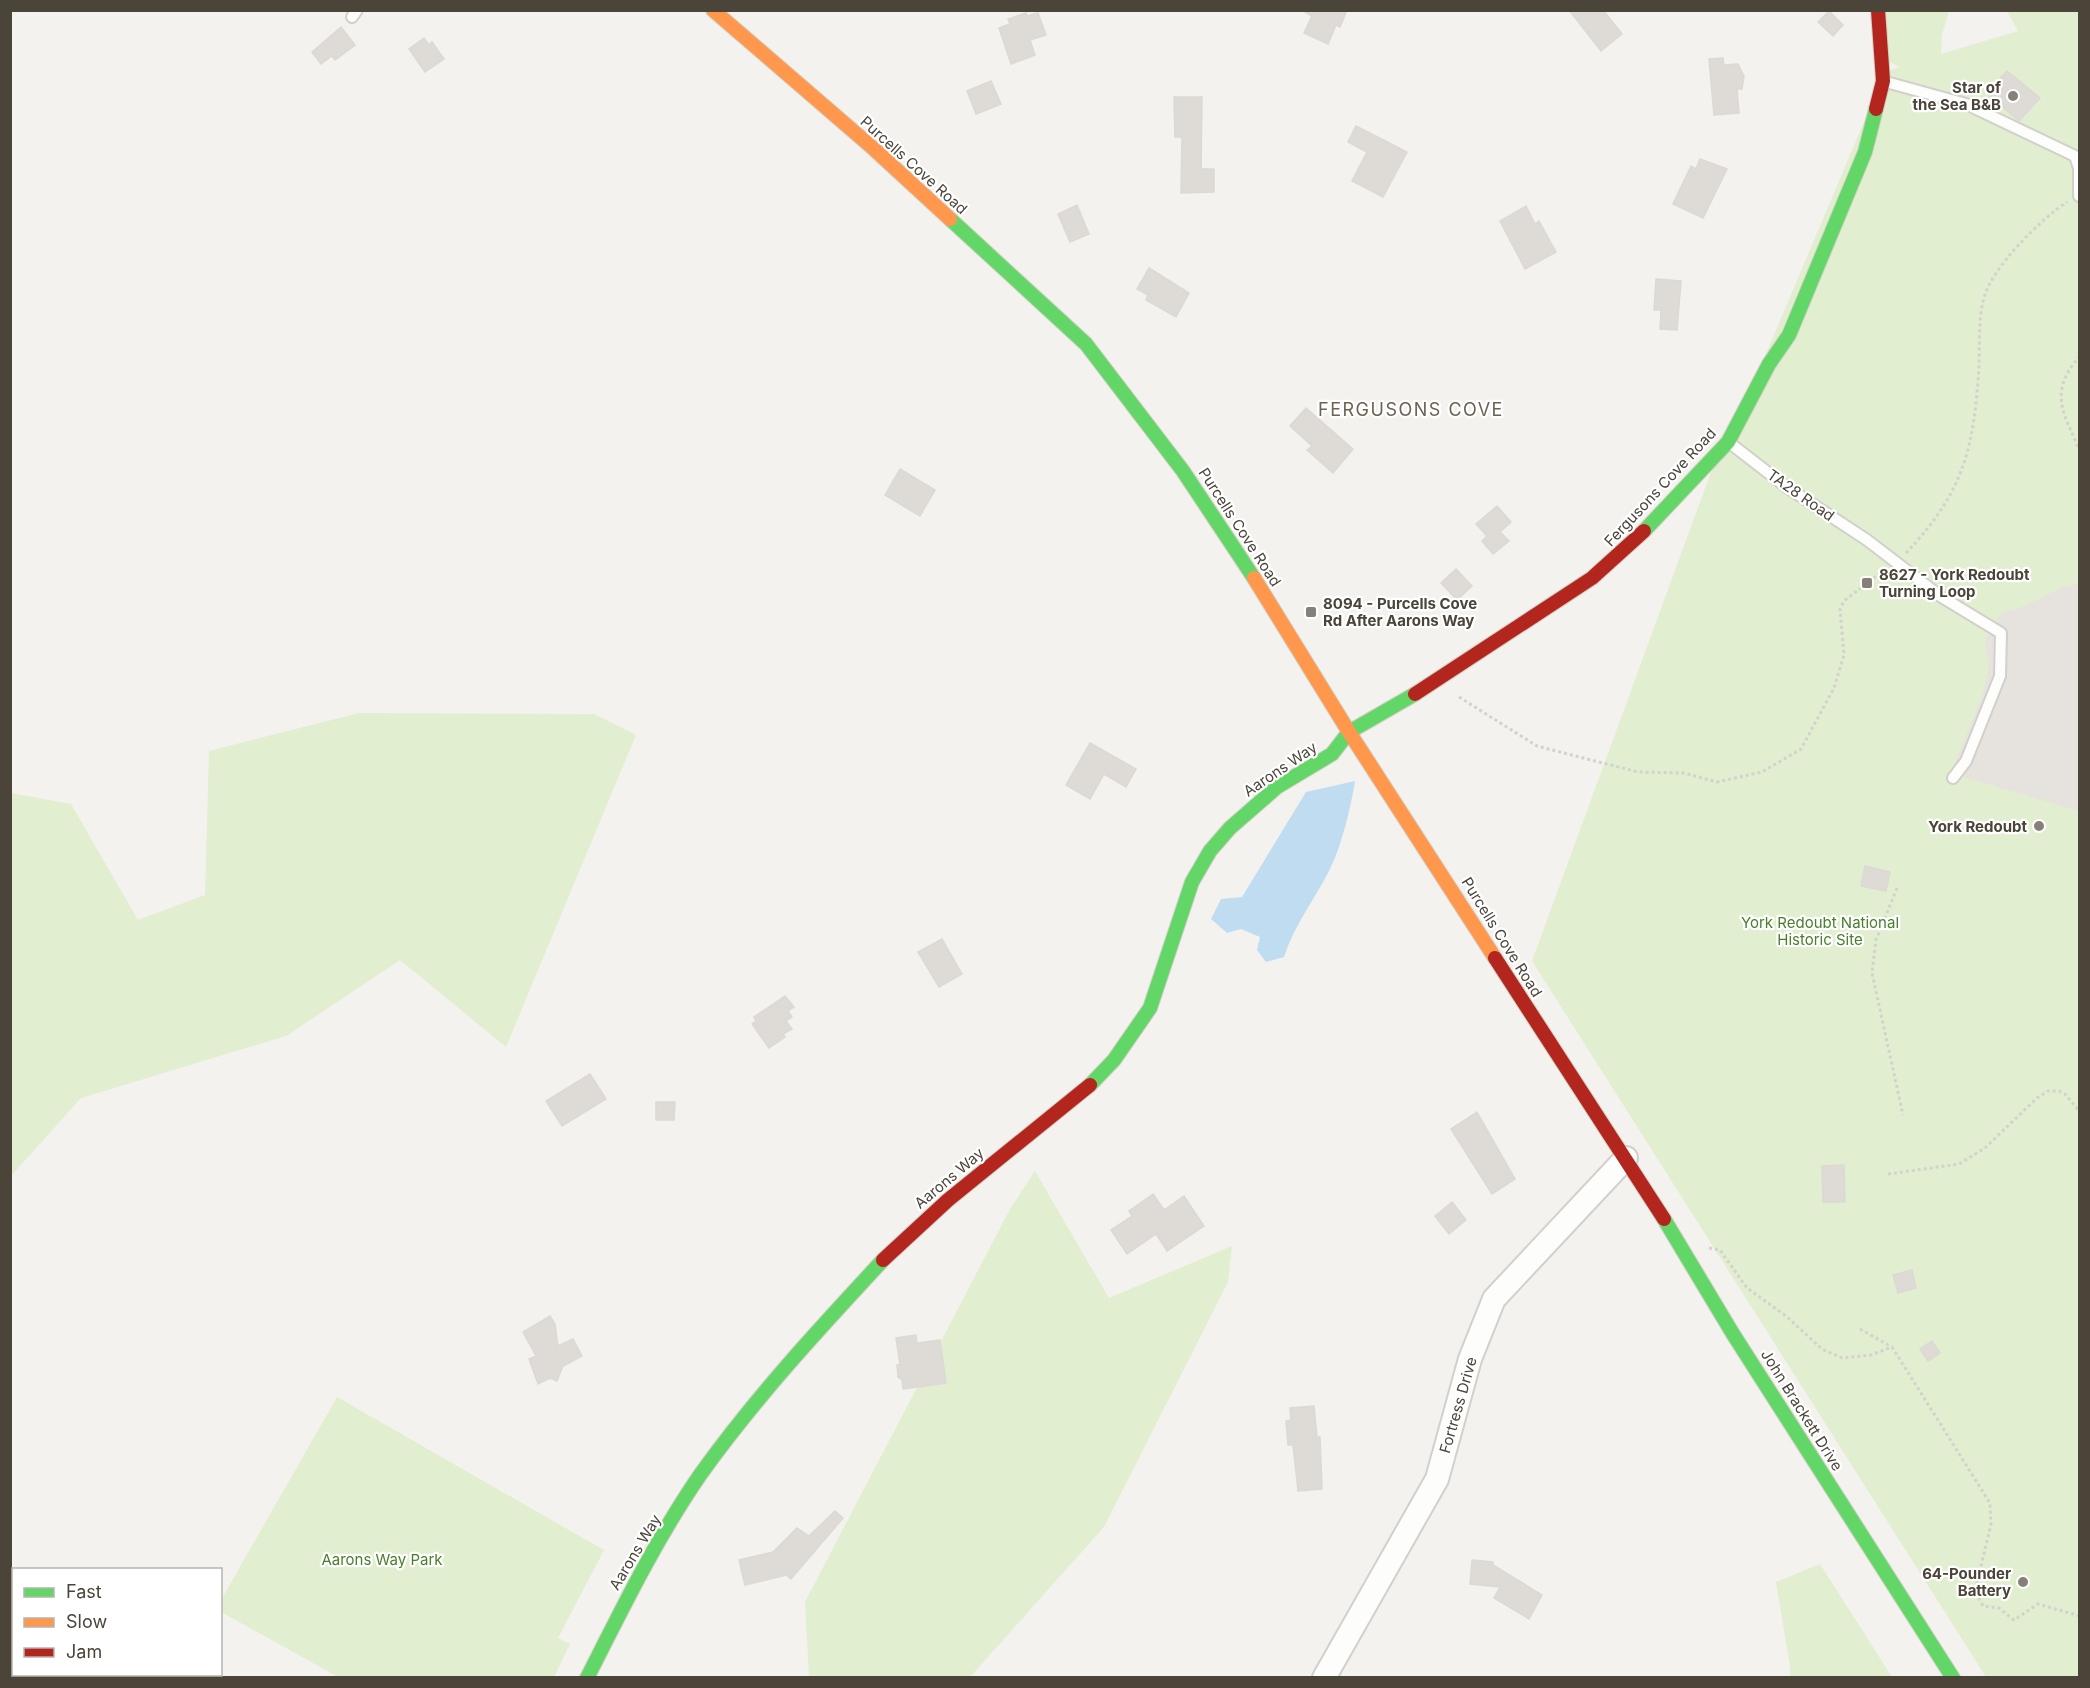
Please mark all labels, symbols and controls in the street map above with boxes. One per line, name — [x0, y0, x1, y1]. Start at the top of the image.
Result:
place label: Star of the Sea B&B — [1913, 78, 2001, 114]
marker: Star of the Sea B&B — [2006, 89, 2020, 103]
street label: Purcells Cove Road — [857, 112, 971, 218]
district label: FERGUSONS COVE — [1318, 399, 1504, 420]
street label: Fergusons Cove Road — [1600, 424, 1720, 550]
street label: Purcells Cove Road — [1195, 464, 1285, 590]
street label: TA28 Road — [1764, 465, 1838, 525]
place label: 8627 - York Redoubt Turning Loop — [1879, 565, 2030, 601]
marker: 8627 - York Redoubt Turning Loop — [1860, 576, 1874, 590]
place label: 8094 - Purcells Cove Rd After Aarons Way — [1323, 594, 1477, 630]
marker: 8094 - Purcells Cove Rd After Aarons Way — [1304, 605, 1318, 619]
street label: Aarons Way — [1240, 737, 1321, 801]
place label: York Redoubt — [1928, 817, 2027, 836]
marker: York Redoubt — [2032, 819, 2046, 833]
street label: Purcells Cove Road — [1458, 874, 1546, 1000]
park label: York Redoubt National Historic Site — [1741, 913, 1899, 949]
street label: Aarons Way — [910, 1143, 988, 1213]
street label: John Brackett Drive — [1757, 1346, 1847, 1474]
street label: Fortress Drive — [1435, 1355, 1481, 1455]
street label: Aarons Way — [605, 1510, 665, 1593]
park label: Aarons Way Park — [321, 1550, 443, 1569]
place label: 64-Pounder Battery — [1922, 1564, 2011, 1600]
legend — [12, 1568, 222, 1676]
marker: 64-Pounder Battery — [2016, 1575, 2030, 1589]
text: Fast — [66, 1581, 102, 1602]
text: Slow — [66, 1611, 107, 1632]
text: Jam — [66, 1641, 102, 1662]

